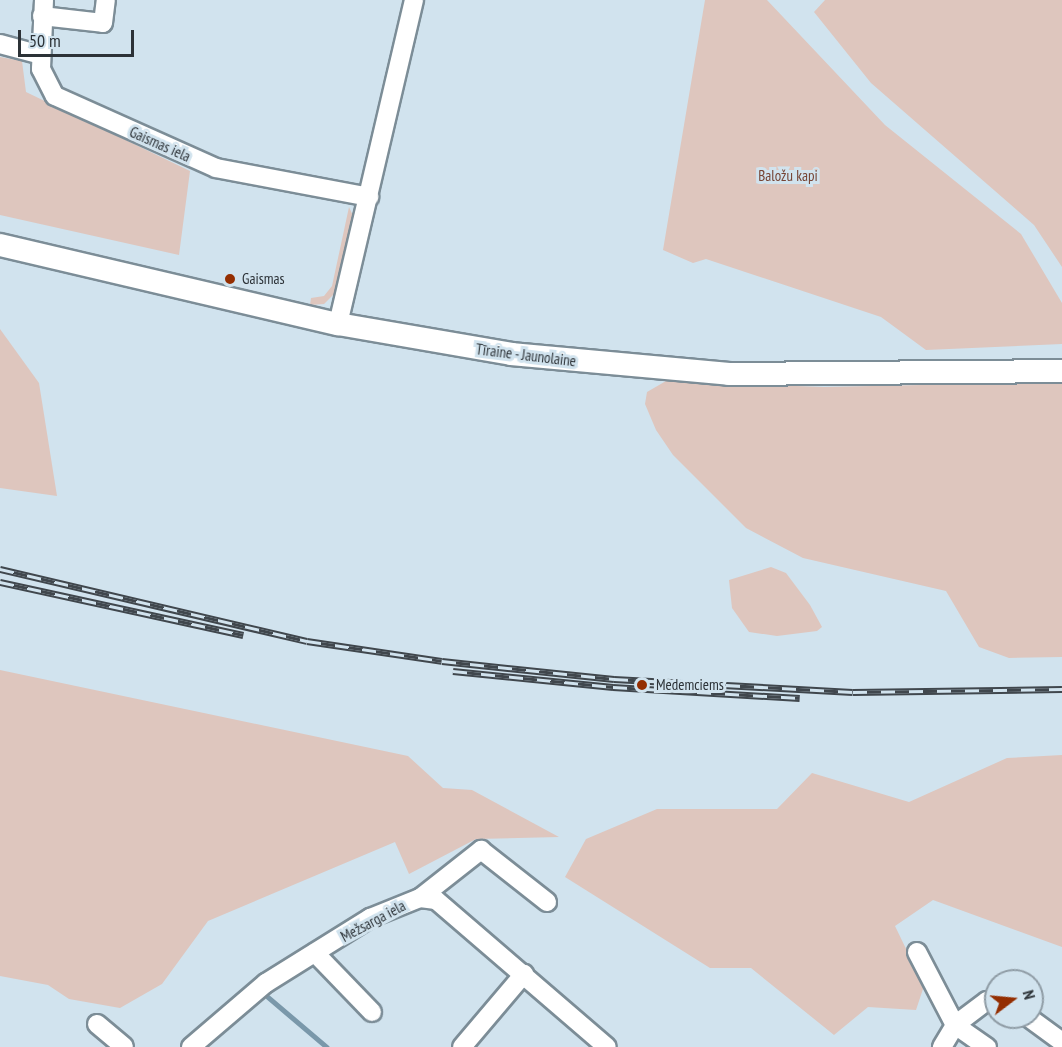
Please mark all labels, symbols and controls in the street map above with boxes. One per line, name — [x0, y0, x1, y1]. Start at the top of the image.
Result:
scale bar — [21, 18, 136, 56]
text: 50 m — [29, 29, 61, 52]
street label: Gaismas iela — [127, 123, 193, 165]
park label: Baložu kapi — [758, 167, 818, 185]
place label: Gaismas — [242, 270, 285, 288]
marker: Gaismas — [223, 272, 237, 286]
street label: Tīraine - Jaunolaine — [474, 340, 578, 370]
marker: Medemciems — [633, 676, 651, 694]
place label: Medemciems — [656, 676, 724, 694]
street label: Mežsarga iela — [338, 896, 408, 946]
north arrow — [984, 969, 1044, 1029]
text: N — [1019, 988, 1040, 1001]

